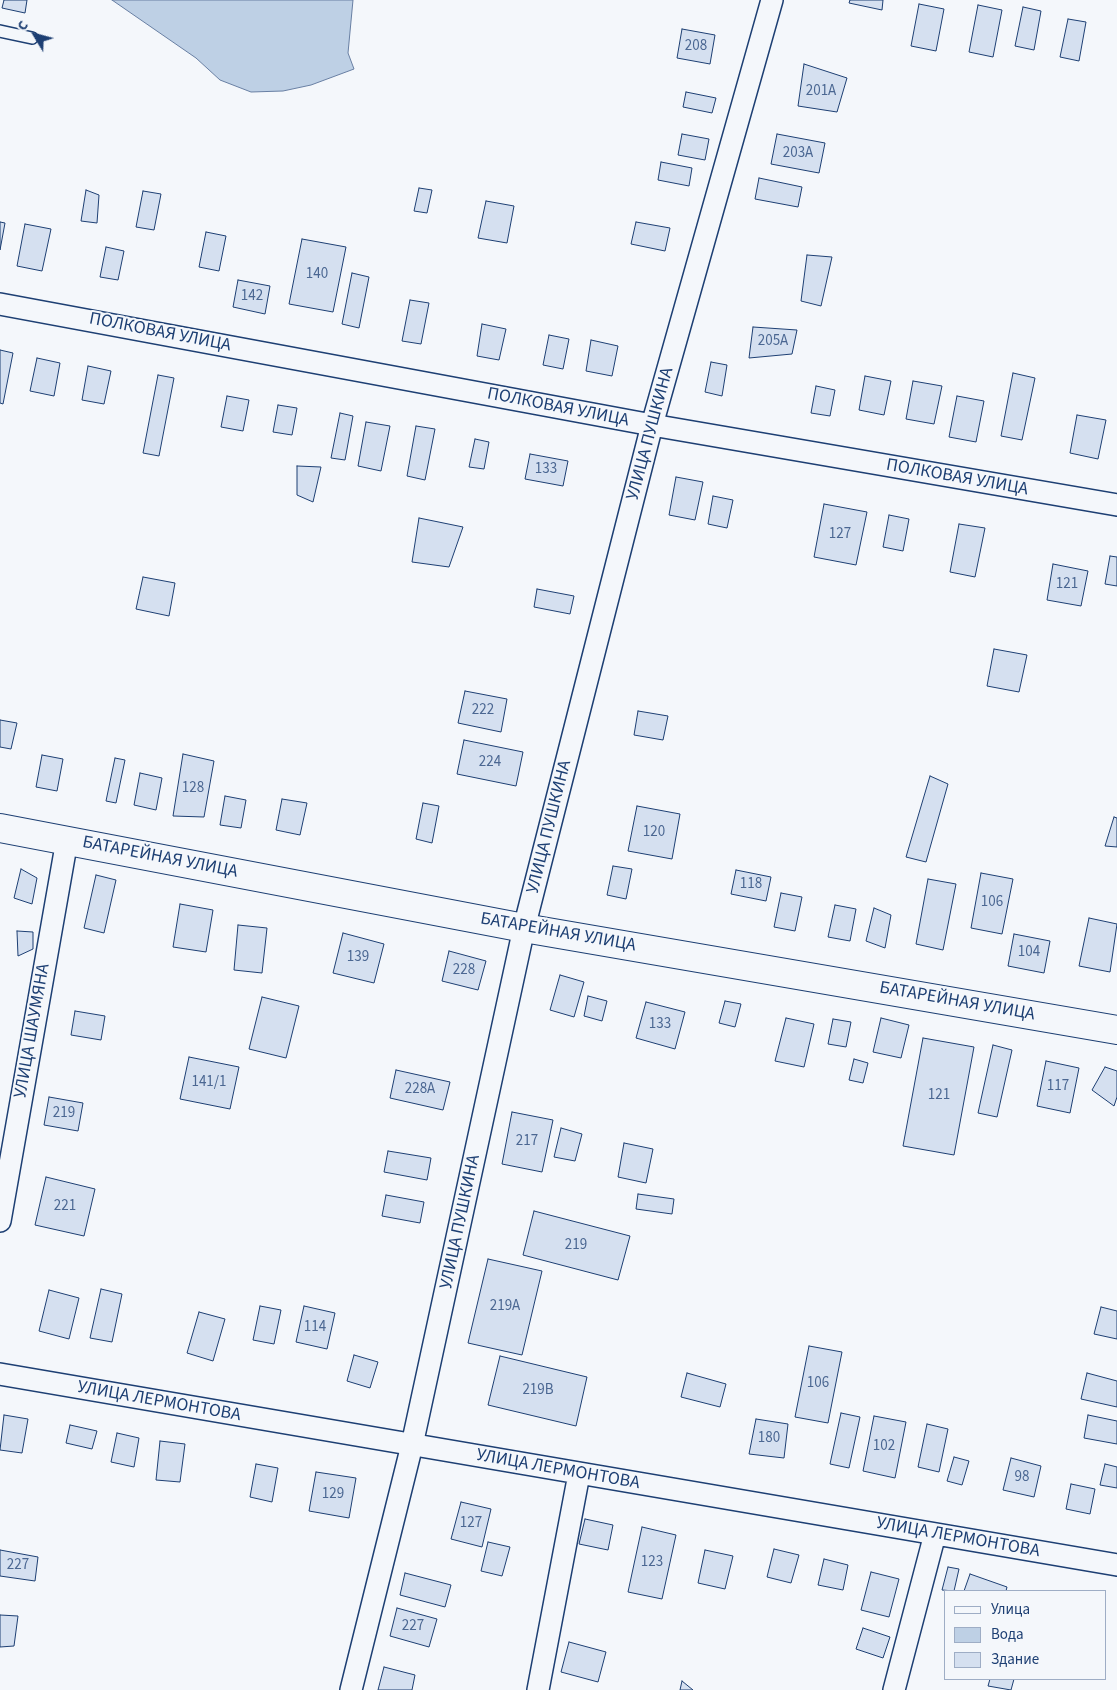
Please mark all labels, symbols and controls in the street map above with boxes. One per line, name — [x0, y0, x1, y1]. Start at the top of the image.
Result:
north arrow — [10, 10, 60, 60]
text: С — [13, 17, 33, 35]
house number: 208 — [685, 38, 707, 56]
house number: 201А — [806, 83, 836, 101]
house number: 203А — [783, 145, 813, 163]
house number: 140 — [306, 266, 328, 284]
house number: 142 — [241, 288, 263, 306]
street label: ПОЛКОВАЯ УЛИЦА — [87, 309, 233, 357]
house number: 205А — [758, 333, 788, 351]
street label: УЛИЦА ПУШКИНА — [623, 365, 679, 503]
street label: ПОЛКОВАЯ УЛИЦА — [485, 384, 631, 432]
street label: ПОЛКОВАЯ УЛИЦА — [884, 455, 1030, 501]
house number: 133 — [535, 461, 557, 479]
house number: 127 — [829, 526, 851, 544]
house number: 121 — [1056, 576, 1078, 594]
house number: 222 — [472, 702, 494, 720]
house number: 224 — [479, 754, 501, 772]
street label: УЛИЦА ПУШКИНА — [523, 758, 577, 896]
house number: 128 — [182, 780, 204, 798]
house number: 120 — [643, 824, 665, 842]
street label: БАТАРЕЙНАЯ УЛИЦА — [81, 832, 239, 884]
house number: 118 — [740, 876, 762, 894]
house number: 106 — [981, 894, 1003, 912]
street label: БАТАРЕЙНАЯ УЛИЦА — [478, 909, 638, 957]
house number: 104 — [1018, 944, 1040, 962]
house number: 139 — [347, 949, 369, 967]
street label: УЛИЦА ШАУМЯНА — [11, 962, 55, 1100]
house number: 228 — [453, 962, 475, 980]
street label: БАТАРЕЙНАЯ УЛИЦА — [877, 978, 1037, 1026]
house number: 133 — [649, 1016, 671, 1034]
house number: 141/1 — [191, 1074, 227, 1092]
house number: 117 — [1047, 1078, 1069, 1096]
house number: 228А — [405, 1081, 435, 1099]
house number: 121 — [928, 1087, 950, 1105]
house number: 219 — [53, 1105, 75, 1123]
house number: 217 — [516, 1133, 538, 1151]
street label: УЛИЦА ПУШКИНА — [436, 1153, 486, 1291]
house number: 221 — [54, 1198, 76, 1216]
house number: 219 — [565, 1237, 587, 1255]
house number: 219А — [490, 1298, 520, 1316]
house number: 114 — [304, 1319, 326, 1337]
house number: 106 — [807, 1375, 829, 1393]
street label: УЛИЦА ЛЕРМОНТОВА — [76, 1377, 242, 1427]
house number: 219В — [522, 1382, 554, 1400]
house number: 180 — [758, 1430, 780, 1448]
house number: 102 — [873, 1438, 895, 1456]
street label: УЛИЦА ЛЕРМОНТОВА — [475, 1445, 641, 1495]
house number: 98 — [1015, 1469, 1029, 1487]
house number: 129 — [322, 1486, 344, 1504]
street label: УЛИЦА ЛЕРМОНТОВА — [875, 1513, 1041, 1563]
house number: 127 — [460, 1515, 482, 1533]
house number: 123 — [641, 1554, 663, 1572]
house number: 227 — [7, 1557, 29, 1575]
legend — [944, 1590, 1107, 1680]
text: Улица — [991, 1599, 1030, 1620]
house number: 227 — [402, 1618, 424, 1636]
text: Вода — [991, 1624, 1024, 1645]
text: Здание — [991, 1649, 1039, 1670]

